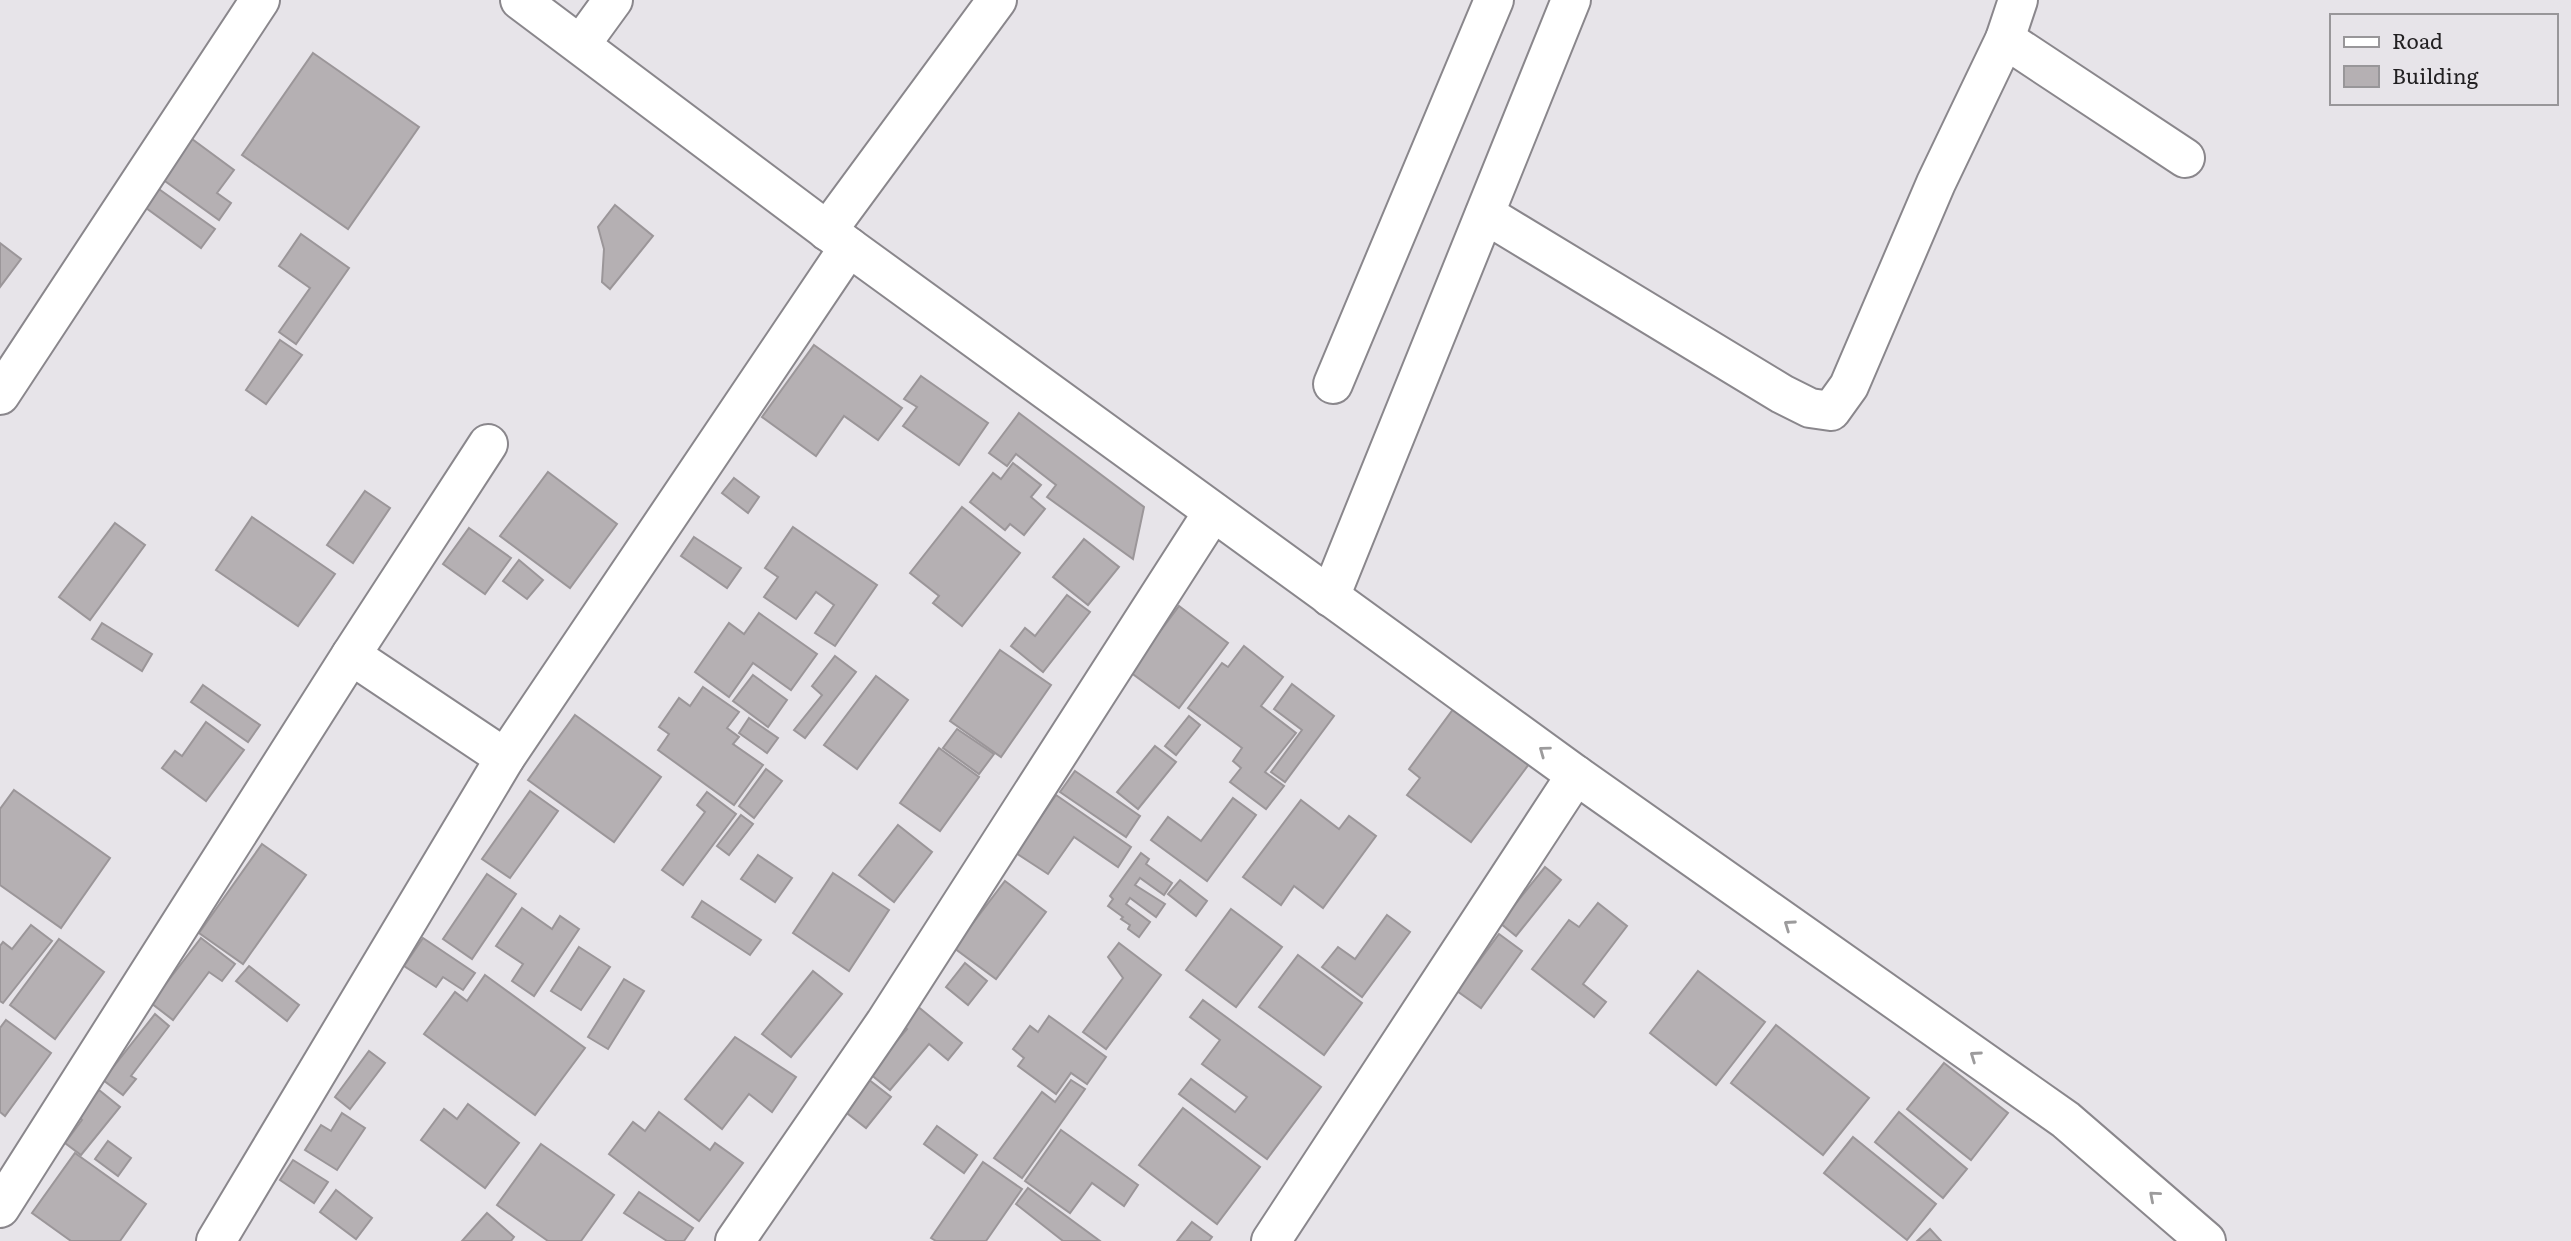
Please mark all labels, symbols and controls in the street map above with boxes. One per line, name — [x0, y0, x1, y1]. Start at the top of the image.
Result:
legend — [2330, 14, 2557, 105]
text: Road — [2392, 24, 2443, 55]
text: Building — [2392, 59, 2479, 90]
one-way arrow — [1539, 747, 1552, 760]
one-way arrow — [1784, 921, 1797, 933]
one-way arrow — [1970, 1052, 1983, 1064]
one-way arrow — [2150, 1192, 2163, 1204]

